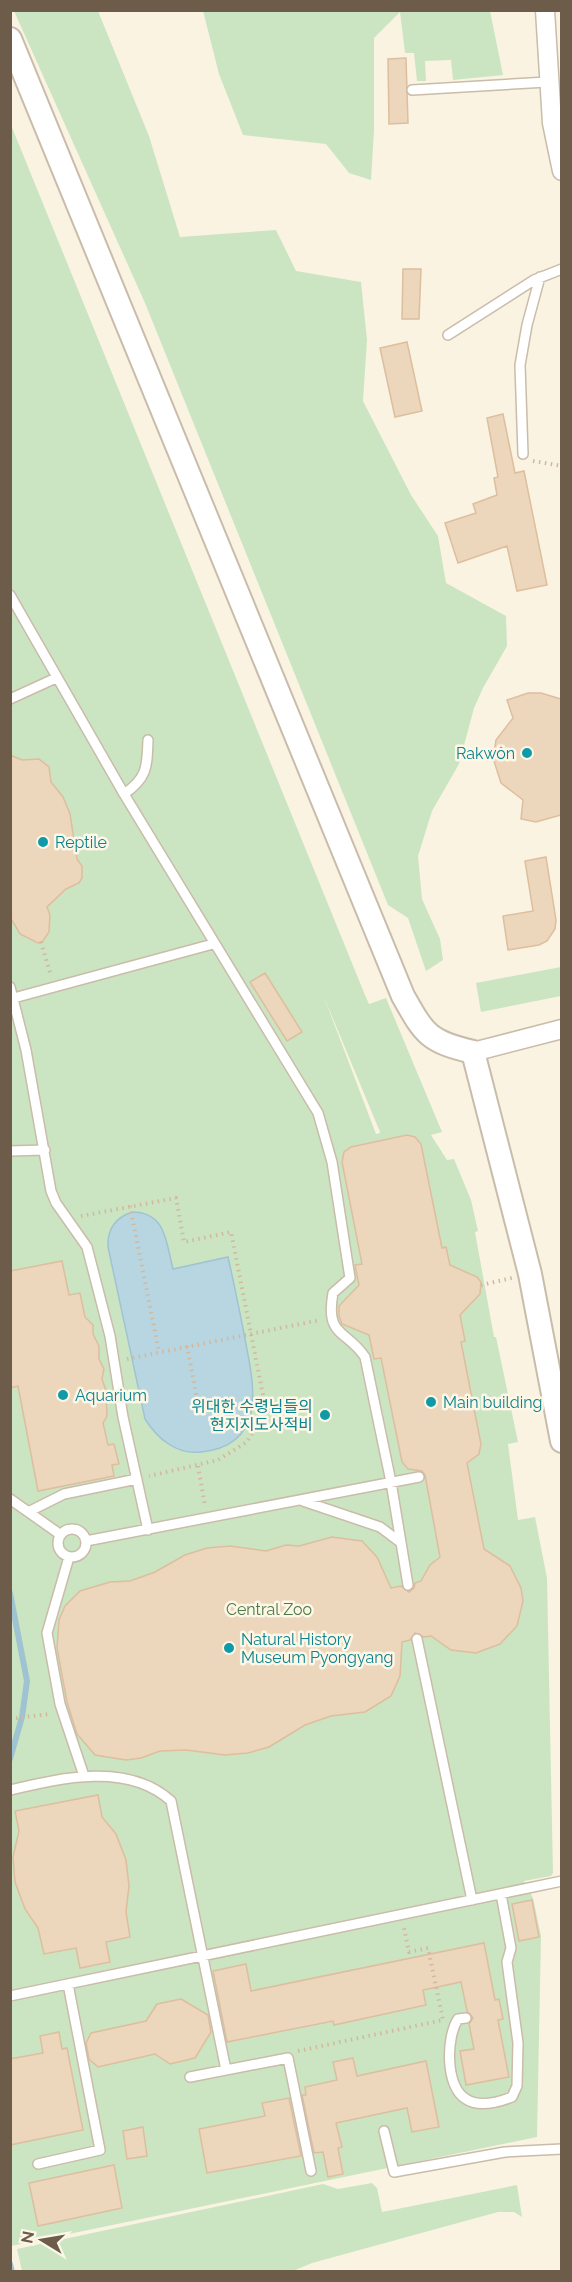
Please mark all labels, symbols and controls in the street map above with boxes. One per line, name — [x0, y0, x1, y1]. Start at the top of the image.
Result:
place label: Rakwŏn — [456, 744, 515, 763]
marker: Rakwŏn — [520, 746, 534, 760]
place label: Reptile — [55, 833, 107, 852]
marker: Reptile — [36, 835, 50, 849]
place label: Aquarium — [75, 1386, 147, 1405]
marker: Aquarium — [56, 1388, 70, 1402]
place label: Main building — [443, 1393, 542, 1412]
marker: Main building — [424, 1395, 438, 1409]
place label: 위대한 수령님들의 현지지도사적비 — [191, 1397, 313, 1434]
marker: 위대한 수령님들의 현지지도사적비 — [318, 1408, 332, 1422]
park label: Central Zoo — [226, 1600, 312, 1619]
place label: Natural History Museum Pyongyang — [241, 1630, 393, 1667]
marker: Natural History Museum Pyongyang — [222, 1641, 236, 1655]
north arrow — [12, 2210, 72, 2270]
text: N — [17, 2229, 38, 2245]

